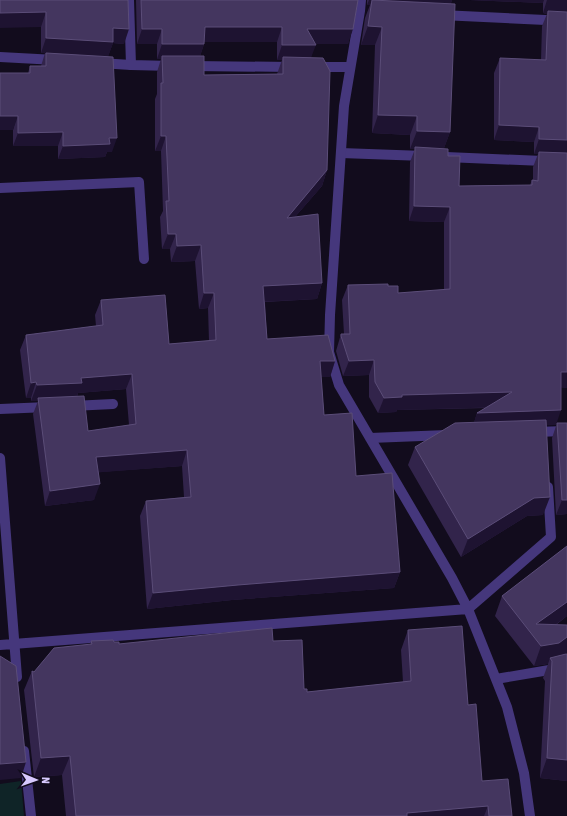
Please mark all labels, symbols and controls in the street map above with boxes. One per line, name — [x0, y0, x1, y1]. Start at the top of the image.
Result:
north arrow — [16, 760, 56, 800]
text: N — [40, 777, 52, 784]

